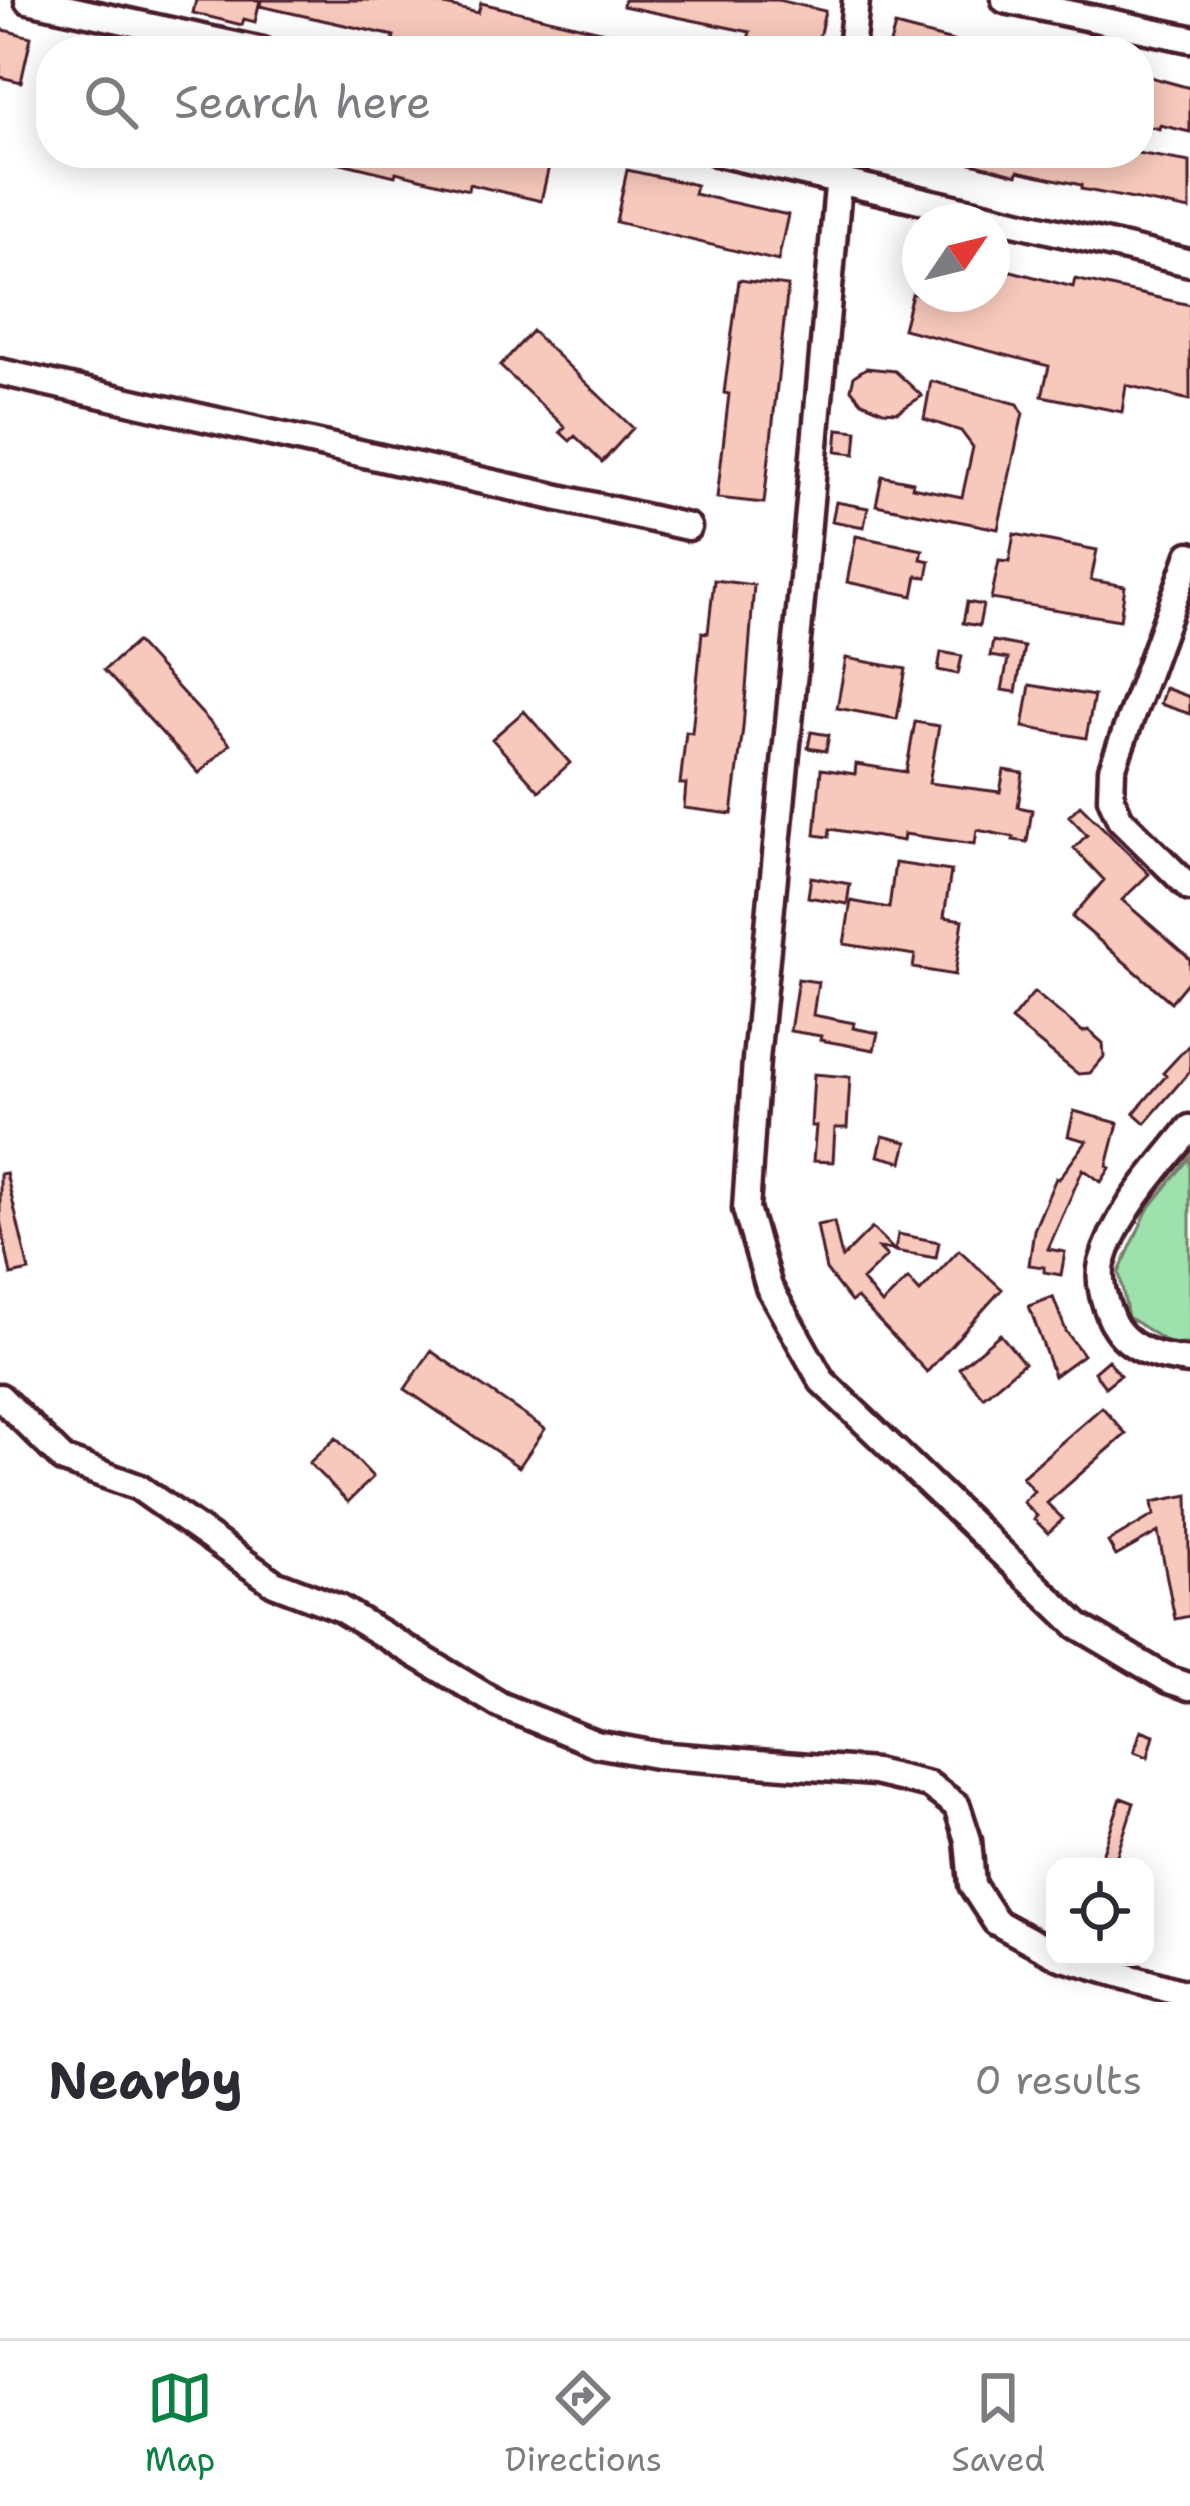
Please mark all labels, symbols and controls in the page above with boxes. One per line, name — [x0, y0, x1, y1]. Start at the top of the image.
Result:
search box — [36, 36, 1154, 168]
icon: search — [78, 69, 144, 135]
text: Search here — [174, 72, 431, 132]
north arrow — [902, 204, 1010, 312]
map controls — [1046, 1858, 1154, 1966]
button: locate — [1046, 1858, 1154, 1966]
text: Nearby — [48, 2046, 243, 2114]
text: 0 results — [975, 2054, 1142, 2106]
tab: Map — [145, 2365, 215, 2482]
tab: Directions — [505, 2365, 662, 2482]
tab: Saved — [952, 2365, 1045, 2482]

